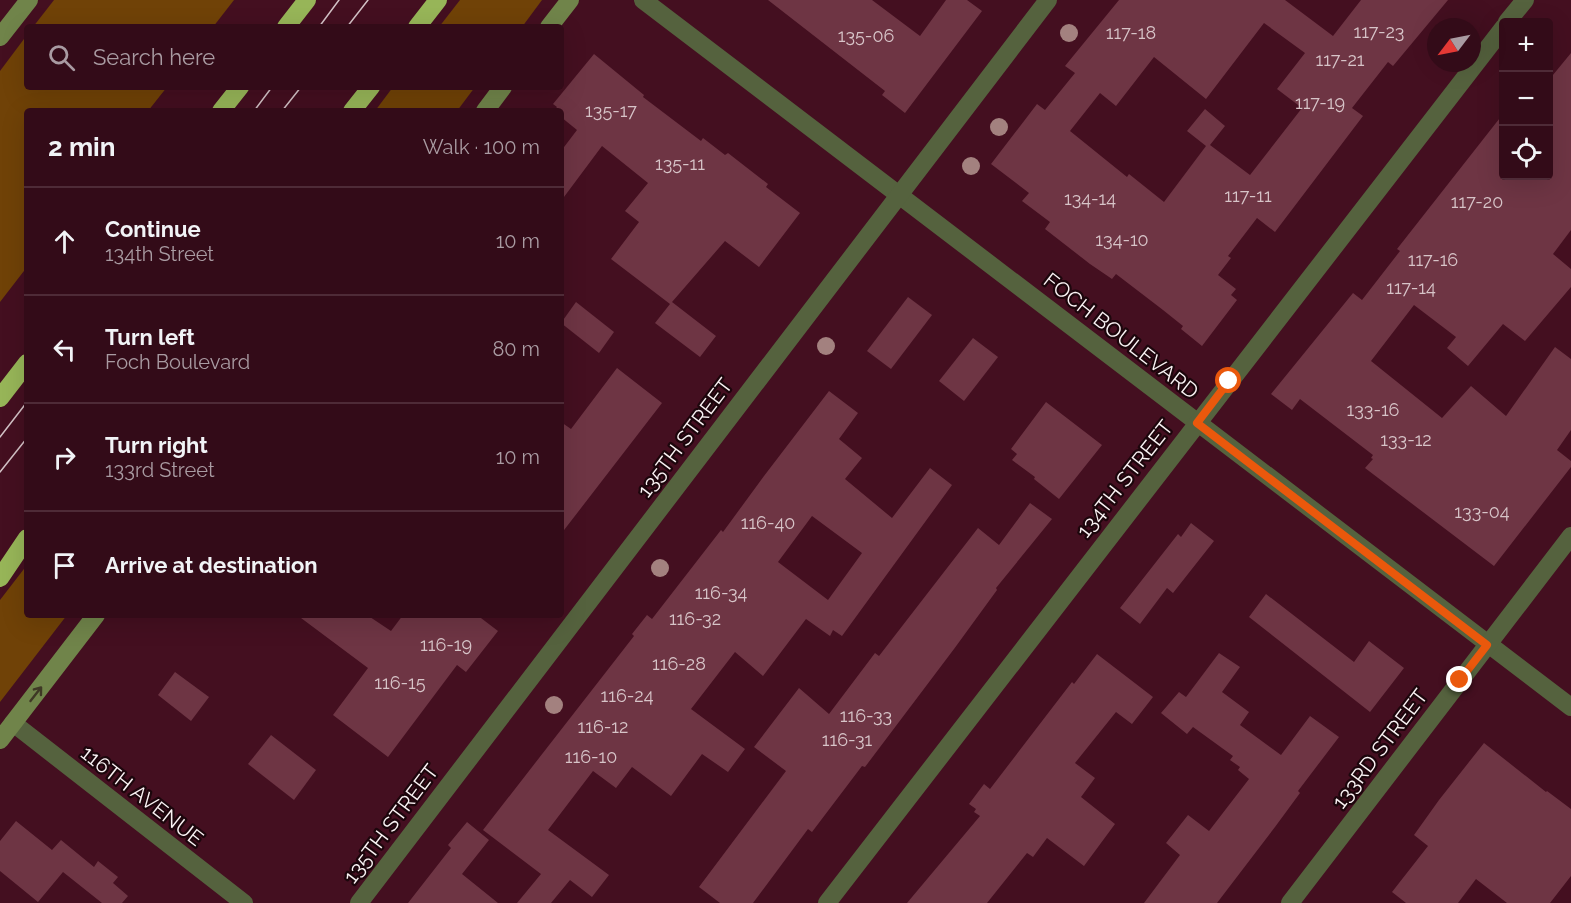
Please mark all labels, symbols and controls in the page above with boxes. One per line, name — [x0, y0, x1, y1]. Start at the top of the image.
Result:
north arrow — [1427, 18, 1481, 72]
map controls — [1499, 18, 1553, 180]
button: + — [1499, 18, 1553, 72]
house number: 117-23 — [1354, 21, 1404, 42]
house number: 117-18 — [1106, 22, 1156, 43]
search box — [24, 24, 564, 90]
house number: 135-06 — [838, 25, 894, 46]
icon: search — [45, 41, 78, 74]
text: Search here — [93, 44, 215, 70]
house number: 117-21 — [1315, 49, 1365, 70]
button: − — [1499, 72, 1553, 126]
house number: 117-19 — [1295, 92, 1345, 113]
house number: 135-17 — [585, 100, 637, 121]
button: locate — [1499, 126, 1553, 180]
text: 2 min — [48, 132, 115, 162]
text: Walk · 100 m — [423, 135, 540, 159]
house number: 135-11 — [655, 153, 705, 174]
house number: 117-11 — [1224, 185, 1272, 206]
house number: 134-14 — [1064, 188, 1116, 209]
house number: 117-20 — [1451, 191, 1503, 212]
text: Continue — [105, 216, 201, 242]
icon: ahead — [48, 225, 81, 258]
text: 10 m — [496, 229, 540, 253]
house number: 134-10 — [1095, 229, 1149, 250]
text: 134th Street — [105, 242, 214, 266]
house number: 117-16 — [1408, 249, 1458, 270]
street label: FOCH BOULEVARD — [1039, 267, 1204, 404]
house number: 117-14 — [1386, 277, 1436, 298]
text: Turn left — [105, 324, 195, 350]
icon: left — [48, 333, 81, 366]
text: 80 m — [492, 337, 540, 361]
text: Foch Boulevard — [105, 350, 250, 374]
route start — [1215, 367, 1241, 393]
street label: 135TH STREET — [632, 373, 738, 502]
house number: 133-16 — [1347, 399, 1400, 420]
street label: 134TH STREET — [1071, 415, 1178, 542]
house number: 133-12 — [1380, 429, 1432, 450]
text: Turn right — [105, 432, 208, 458]
icon: right — [48, 441, 81, 474]
text: 10 m — [496, 445, 540, 469]
text: 133rd Street — [105, 458, 215, 482]
house number: 133-04 — [1454, 501, 1510, 522]
house number: 116-40 — [741, 512, 795, 533]
icon: arrive — [48, 549, 81, 582]
text: Arrive at destination — [105, 552, 318, 578]
house number: 116-34 — [695, 582, 747, 603]
house number: 116-32 — [669, 608, 721, 629]
house number: 116-19 — [420, 634, 472, 655]
house number: 116-28 — [652, 653, 706, 674]
route end — [1446, 666, 1472, 692]
house number: 116-15 — [374, 672, 426, 693]
street label: 133RD STREET — [1327, 684, 1433, 813]
house number: 116-24 — [600, 685, 654, 706]
one-way arrow — [29, 686, 42, 702]
house number: 116-33 — [840, 705, 892, 726]
house number: 116-12 — [578, 716, 628, 737]
house number: 116-31 — [822, 729, 873, 750]
street label: 116TH AVENUE — [76, 740, 208, 851]
house number: 116-10 — [565, 746, 617, 767]
street label: 135TH STREET — [338, 759, 444, 888]

